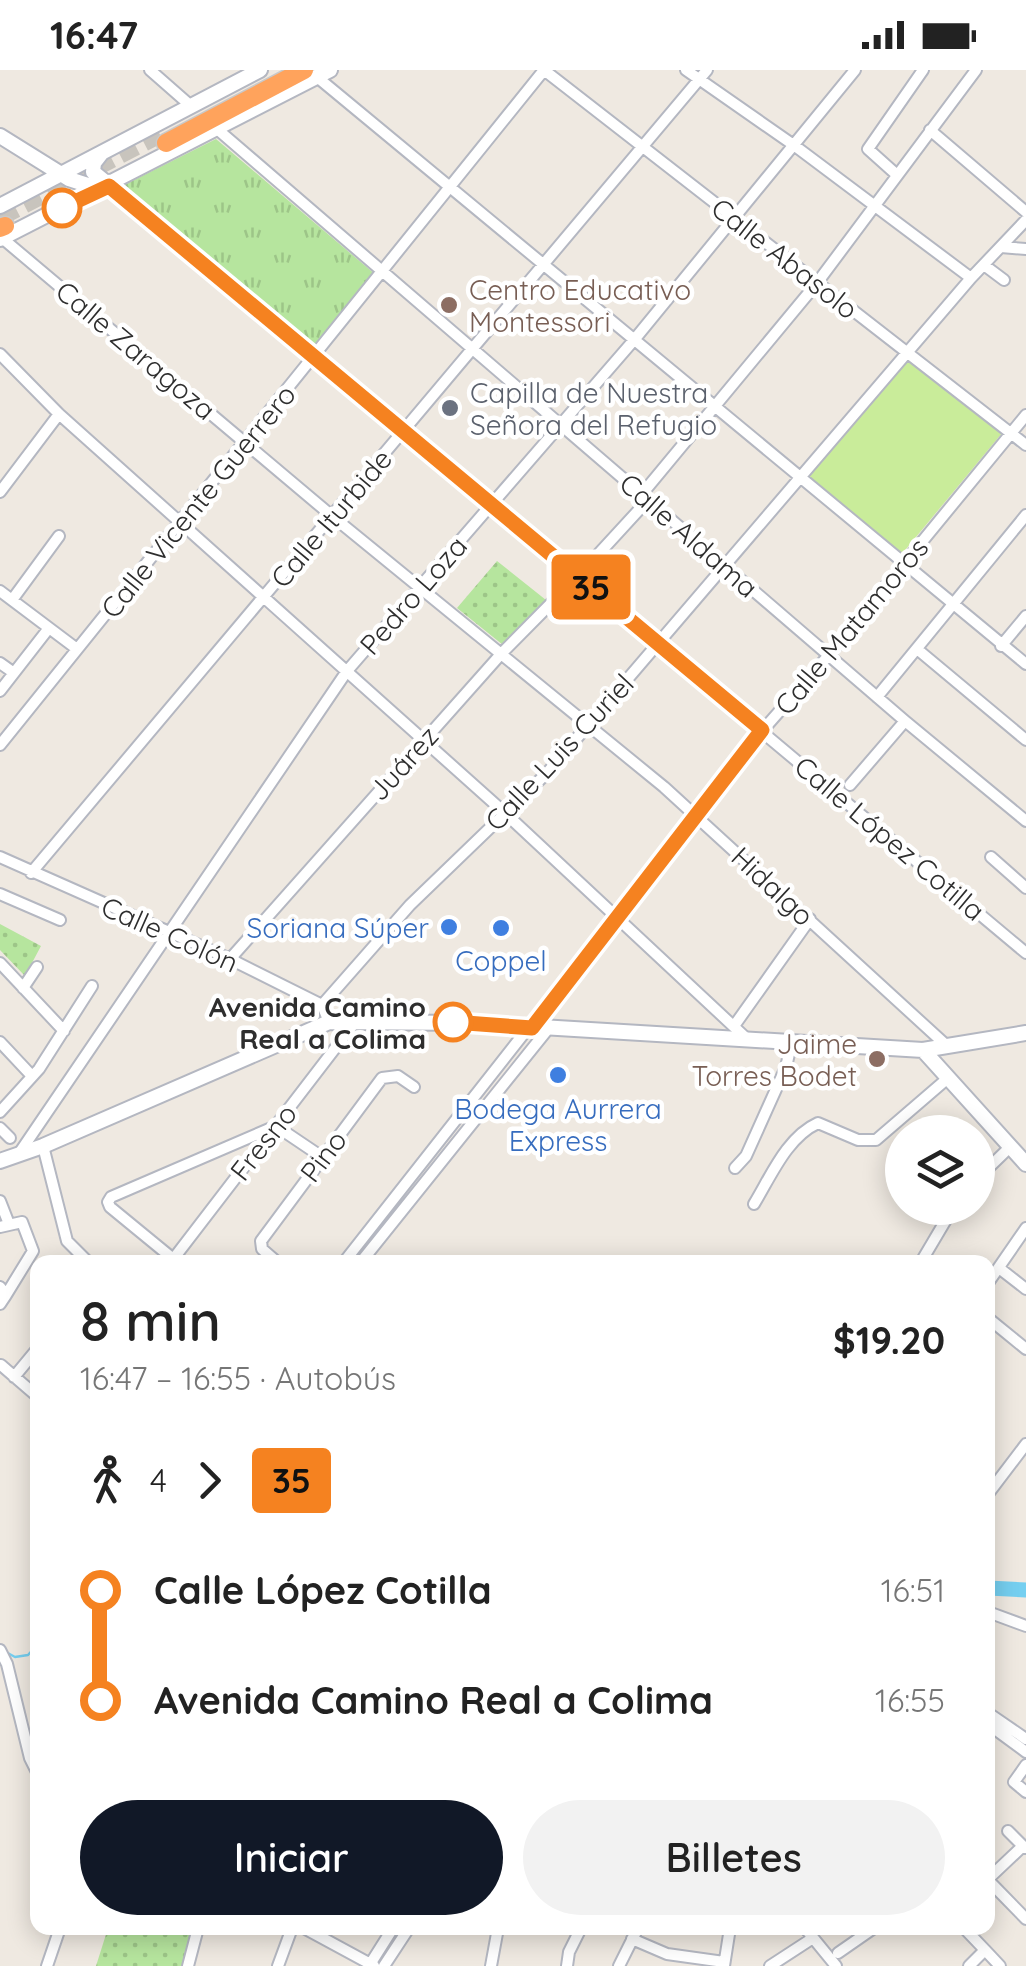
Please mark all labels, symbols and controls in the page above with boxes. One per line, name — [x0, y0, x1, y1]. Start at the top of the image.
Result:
text: 16:47 — [50, 11, 138, 59]
unlabelled marker — [43, 189, 81, 227]
street label: Calle Abasolo — [705, 190, 865, 326]
place label: Centro Educativo Montessori — [469, 272, 691, 339]
street label: Calle Zaragoza — [49, 273, 223, 427]
marker: Centro Educativo Montessori — [438, 294, 460, 316]
place label: Capilla de Nuestra Señora del Refugio — [470, 375, 717, 442]
street label: Calle Vicente Guerrero — [93, 377, 303, 625]
marker: Capilla de Nuestra Señora del Refugio — [439, 397, 461, 419]
street label: Calle Iturbide — [263, 442, 399, 594]
street label: Calle Aldama — [613, 465, 765, 605]
street label: Pedro Loza — [352, 528, 474, 662]
street label: Calle Matamoros — [767, 530, 935, 722]
line badge: 35 — [546, 554, 636, 620]
text: 35 — [572, 565, 610, 609]
street label: Calle Luis Curiel — [477, 666, 641, 838]
street label: Juárez — [360, 718, 446, 808]
street label: Calle López Cotilla — [788, 748, 992, 928]
street label: Hidalgo — [724, 839, 822, 933]
street label: Calle Colón — [96, 888, 244, 980]
place label: Soriana Súper — [247, 910, 429, 945]
marker: Soriana Súper — [438, 916, 460, 938]
marker: Coppel — [490, 917, 512, 939]
place label: Coppel — [455, 943, 547, 978]
place label: Avenida Camino Real a Colima — [209, 989, 426, 1056]
marker: Avenida Camino Real a Colima — [434, 1003, 472, 1041]
place label: Jaime Torres Bodet — [692, 1026, 857, 1093]
marker: Jaime Torres Bodet — [866, 1048, 888, 1070]
marker: Bodega Aurrera Express — [547, 1064, 569, 1086]
place label: Bodega Aurrera Express — [454, 1091, 662, 1158]
street label: Fresno — [222, 1097, 304, 1187]
map controls — [885, 1115, 995, 1225]
button: layers — [885, 1115, 995, 1225]
street label: Pino — [292, 1123, 354, 1189]
text: 8 min — [80, 1286, 221, 1355]
text: $19.20 — [833, 1316, 945, 1364]
text: 16:47 – 16:55 · Autobús — [80, 1358, 396, 1398]
icon: walk — [80, 1453, 135, 1508]
icon: forward — [182, 1453, 237, 1508]
text: 35 — [272, 1458, 311, 1502]
text: 4 — [150, 1460, 167, 1500]
text: Calle López Cotilla — [154, 1566, 492, 1614]
text: 16:51 — [881, 1570, 945, 1610]
text: Avenida Camino Real a Colima — [154, 1676, 713, 1724]
text: 16:55 — [875, 1680, 945, 1720]
button: Iniciar — [80, 1800, 503, 1915]
button: Billetes — [523, 1800, 945, 1915]

